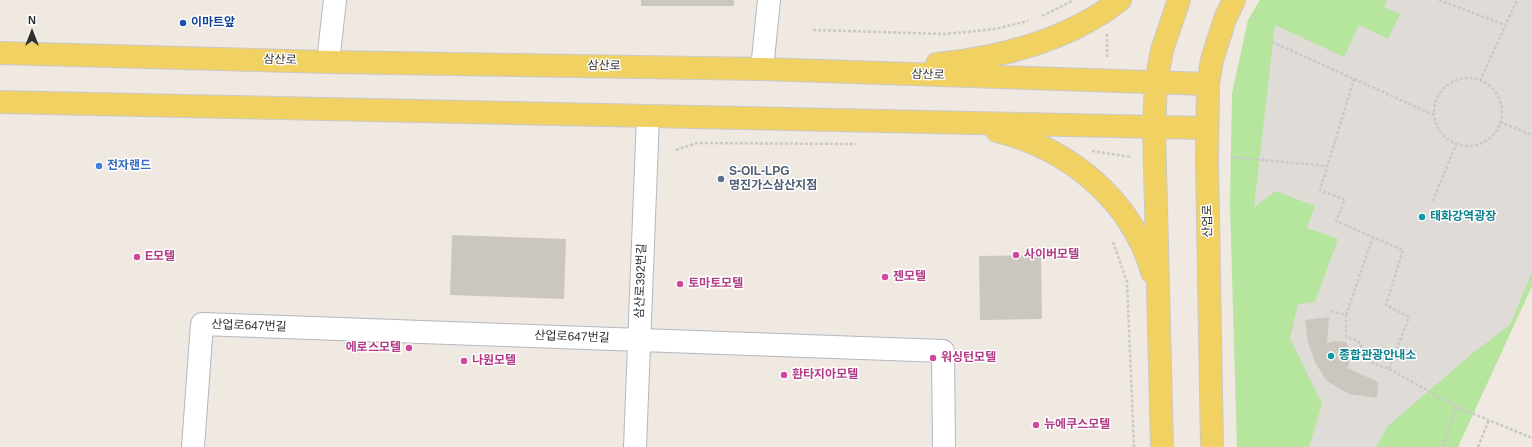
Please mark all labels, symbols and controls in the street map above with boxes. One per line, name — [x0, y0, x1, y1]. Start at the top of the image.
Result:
north arrow — [12, 12, 52, 52]
text: N — [28, 14, 36, 26]
place label: 이마트앞 — [191, 16, 235, 30]
marker: 이마트앞 — [178, 18, 188, 28]
street label: 삼산로 — [263, 52, 297, 68]
street label: 삼산로 — [587, 59, 621, 73]
street label: 삼산로 — [911, 67, 945, 83]
place label: 전자랜드 — [107, 159, 151, 173]
marker: 전자랜드 — [94, 161, 104, 171]
place label: S-OIL-LPG 명진가스삼산지점 — [729, 165, 817, 193]
marker: S-OIL-LPG 명진가스삼산지점 — [716, 174, 726, 184]
street label: 산업로 — [1201, 204, 1215, 238]
place label: 태화강역광장 — [1430, 210, 1496, 224]
marker: 태화강역광장 — [1417, 212, 1427, 222]
street label: 삼산로392번길 — [632, 243, 650, 319]
place label: 사이버모텔 — [1024, 248, 1079, 262]
place label: E모텔 — [145, 250, 175, 264]
marker: 사이버모텔 — [1011, 250, 1021, 260]
marker: E모텔 — [132, 252, 142, 262]
place label: 젠모텔 — [893, 270, 926, 284]
marker: 젠모텔 — [880, 272, 890, 282]
place label: 토마토모텔 — [688, 277, 743, 291]
marker: 토마토모텔 — [675, 279, 685, 289]
street label: 산업로647번길 — [211, 317, 287, 335]
street label: 산업로647번길 — [534, 328, 610, 346]
place label: 에로스모텔 — [346, 341, 401, 355]
marker: 에로스모텔 — [404, 343, 414, 353]
place label: 종합관광안내소 — [1339, 349, 1416, 363]
place label: 워싱턴모텔 — [941, 351, 996, 365]
marker: 종합관광안내소 — [1326, 351, 1336, 361]
marker: 워싱턴모텔 — [928, 353, 938, 363]
place label: 나원모텔 — [472, 354, 516, 368]
marker: 나원모텔 — [459, 356, 469, 366]
place label: 환타지아모텔 — [792, 368, 858, 382]
marker: 환타지아모텔 — [779, 370, 789, 380]
place label: 뉴에쿠스모텔 — [1044, 418, 1110, 432]
marker: 뉴에쿠스모텔 — [1031, 420, 1041, 430]

